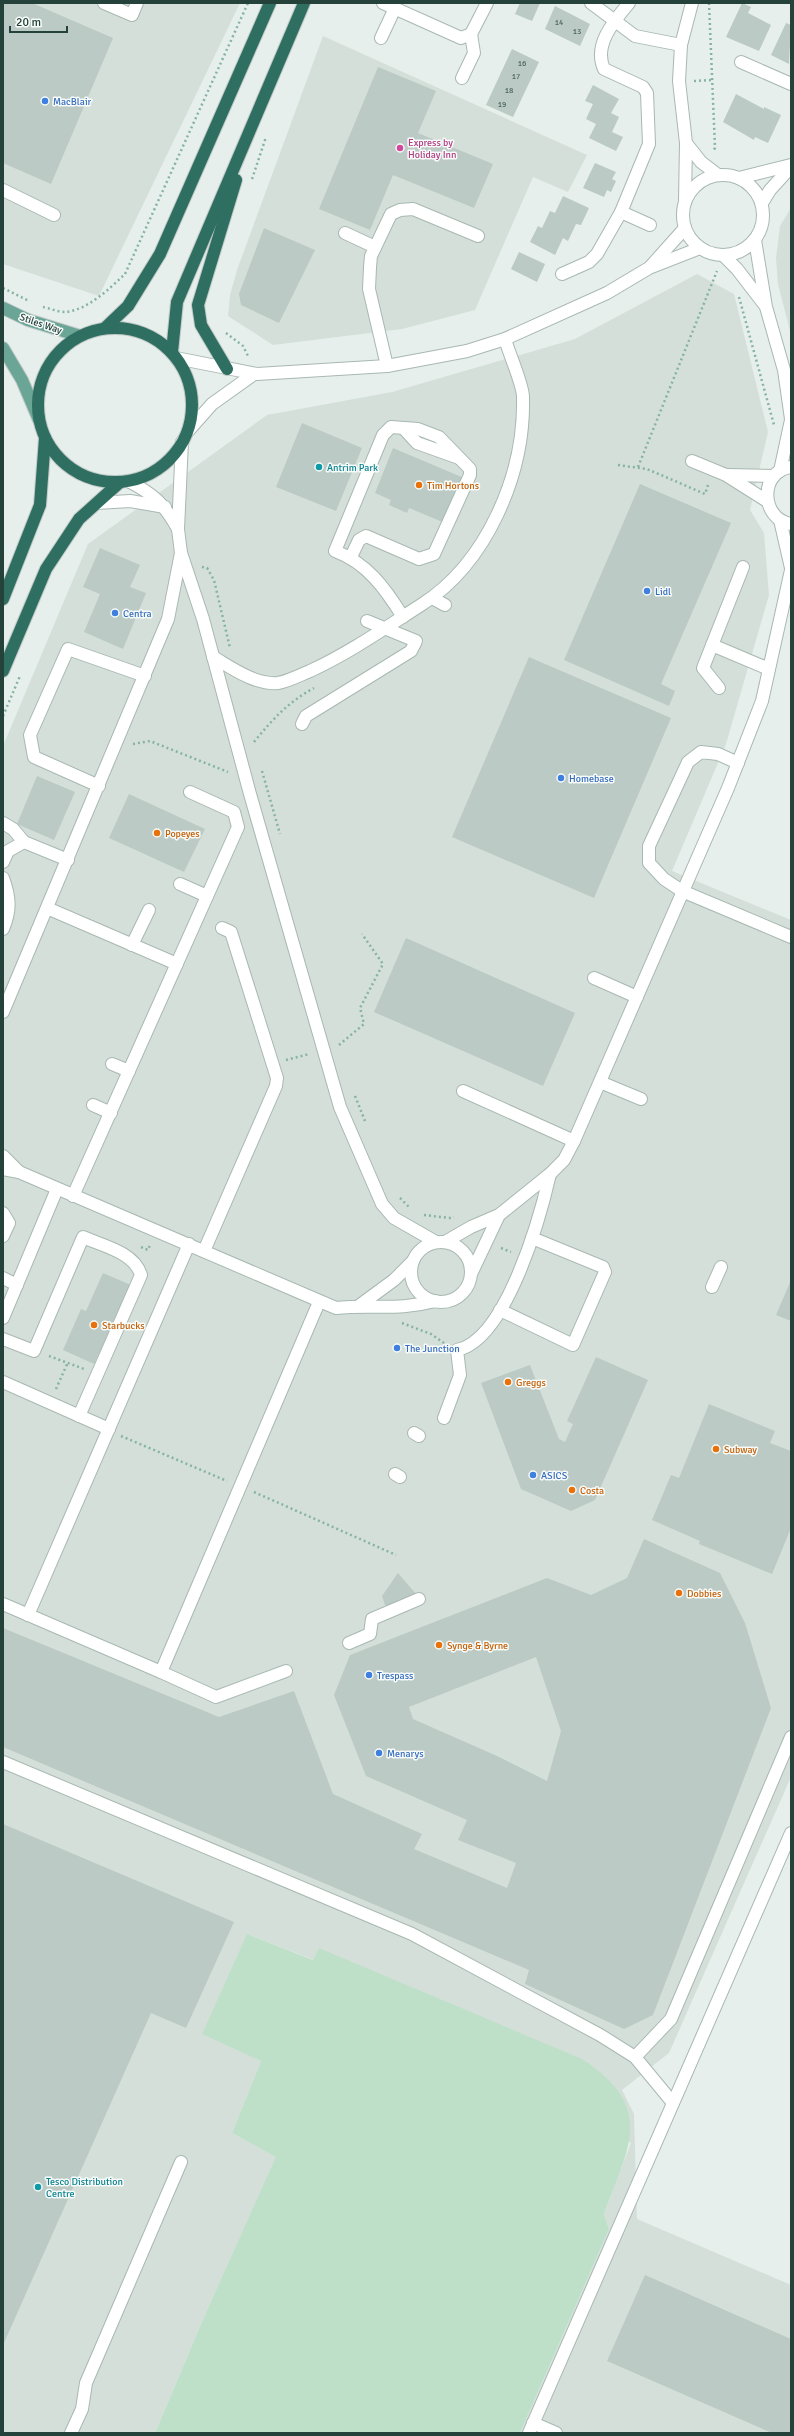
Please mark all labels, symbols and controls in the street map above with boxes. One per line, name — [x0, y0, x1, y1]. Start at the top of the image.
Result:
scale bar — [10, 8, 67, 34]
text: 20 m — [16, 15, 41, 30]
house number: 14 — [555, 17, 564, 27]
house number: 13 — [573, 26, 581, 36]
house number: 16 — [518, 58, 526, 68]
house number: 17 — [512, 71, 520, 81]
house number: 18 — [505, 85, 513, 95]
marker: MacBlair — [40, 96, 50, 106]
place label: MacBlair — [53, 96, 92, 108]
house number: 19 — [498, 99, 506, 109]
place label: Express by Holiday Inn — [408, 137, 457, 161]
marker: Express by Holiday Inn — [395, 143, 405, 153]
street label: Stiles Way — [18, 311, 64, 337]
marker: Antrim Park — [314, 462, 324, 472]
place label: Antrim Park — [327, 462, 378, 474]
marker: Tim Hortons — [414, 480, 424, 490]
place label: Tim Hortons — [427, 480, 480, 492]
marker: Lidl — [642, 586, 652, 596]
place label: Lidl — [655, 586, 671, 598]
marker: Centra — [110, 608, 120, 618]
place label: Centra — [123, 608, 152, 620]
marker: Homebase — [556, 773, 566, 783]
place label: Homebase — [569, 773, 614, 785]
marker: Popeyes — [152, 828, 162, 838]
place label: Popeyes — [165, 828, 200, 840]
marker: Starbucks — [89, 1320, 99, 1330]
place label: Starbucks — [102, 1320, 145, 1332]
marker: The Junction — [392, 1343, 402, 1353]
place label: The Junction — [405, 1343, 460, 1355]
marker: Greggs — [503, 1377, 513, 1387]
place label: Greggs — [516, 1377, 546, 1389]
marker: Subway — [711, 1444, 721, 1454]
place label: Subway — [724, 1444, 757, 1456]
marker: ASICS — [528, 1470, 538, 1480]
place label: ASICS — [541, 1470, 568, 1482]
marker: Costa — [567, 1485, 577, 1495]
place label: Costa — [580, 1485, 604, 1497]
marker: Dobbies — [674, 1588, 684, 1598]
place label: Dobbies — [687, 1588, 722, 1600]
marker: Synge & Byrne — [434, 1640, 444, 1650]
place label: Synge & Byrne — [447, 1640, 508, 1652]
marker: Trespass — [364, 1670, 374, 1680]
place label: Trespass — [377, 1670, 414, 1682]
marker: Menarys — [374, 1748, 384, 1758]
place label: Menarys — [387, 1748, 424, 1760]
place label: Tesco Distribution Centre — [46, 2176, 123, 2200]
marker: Tesco Distribution Centre — [33, 2182, 43, 2192]

